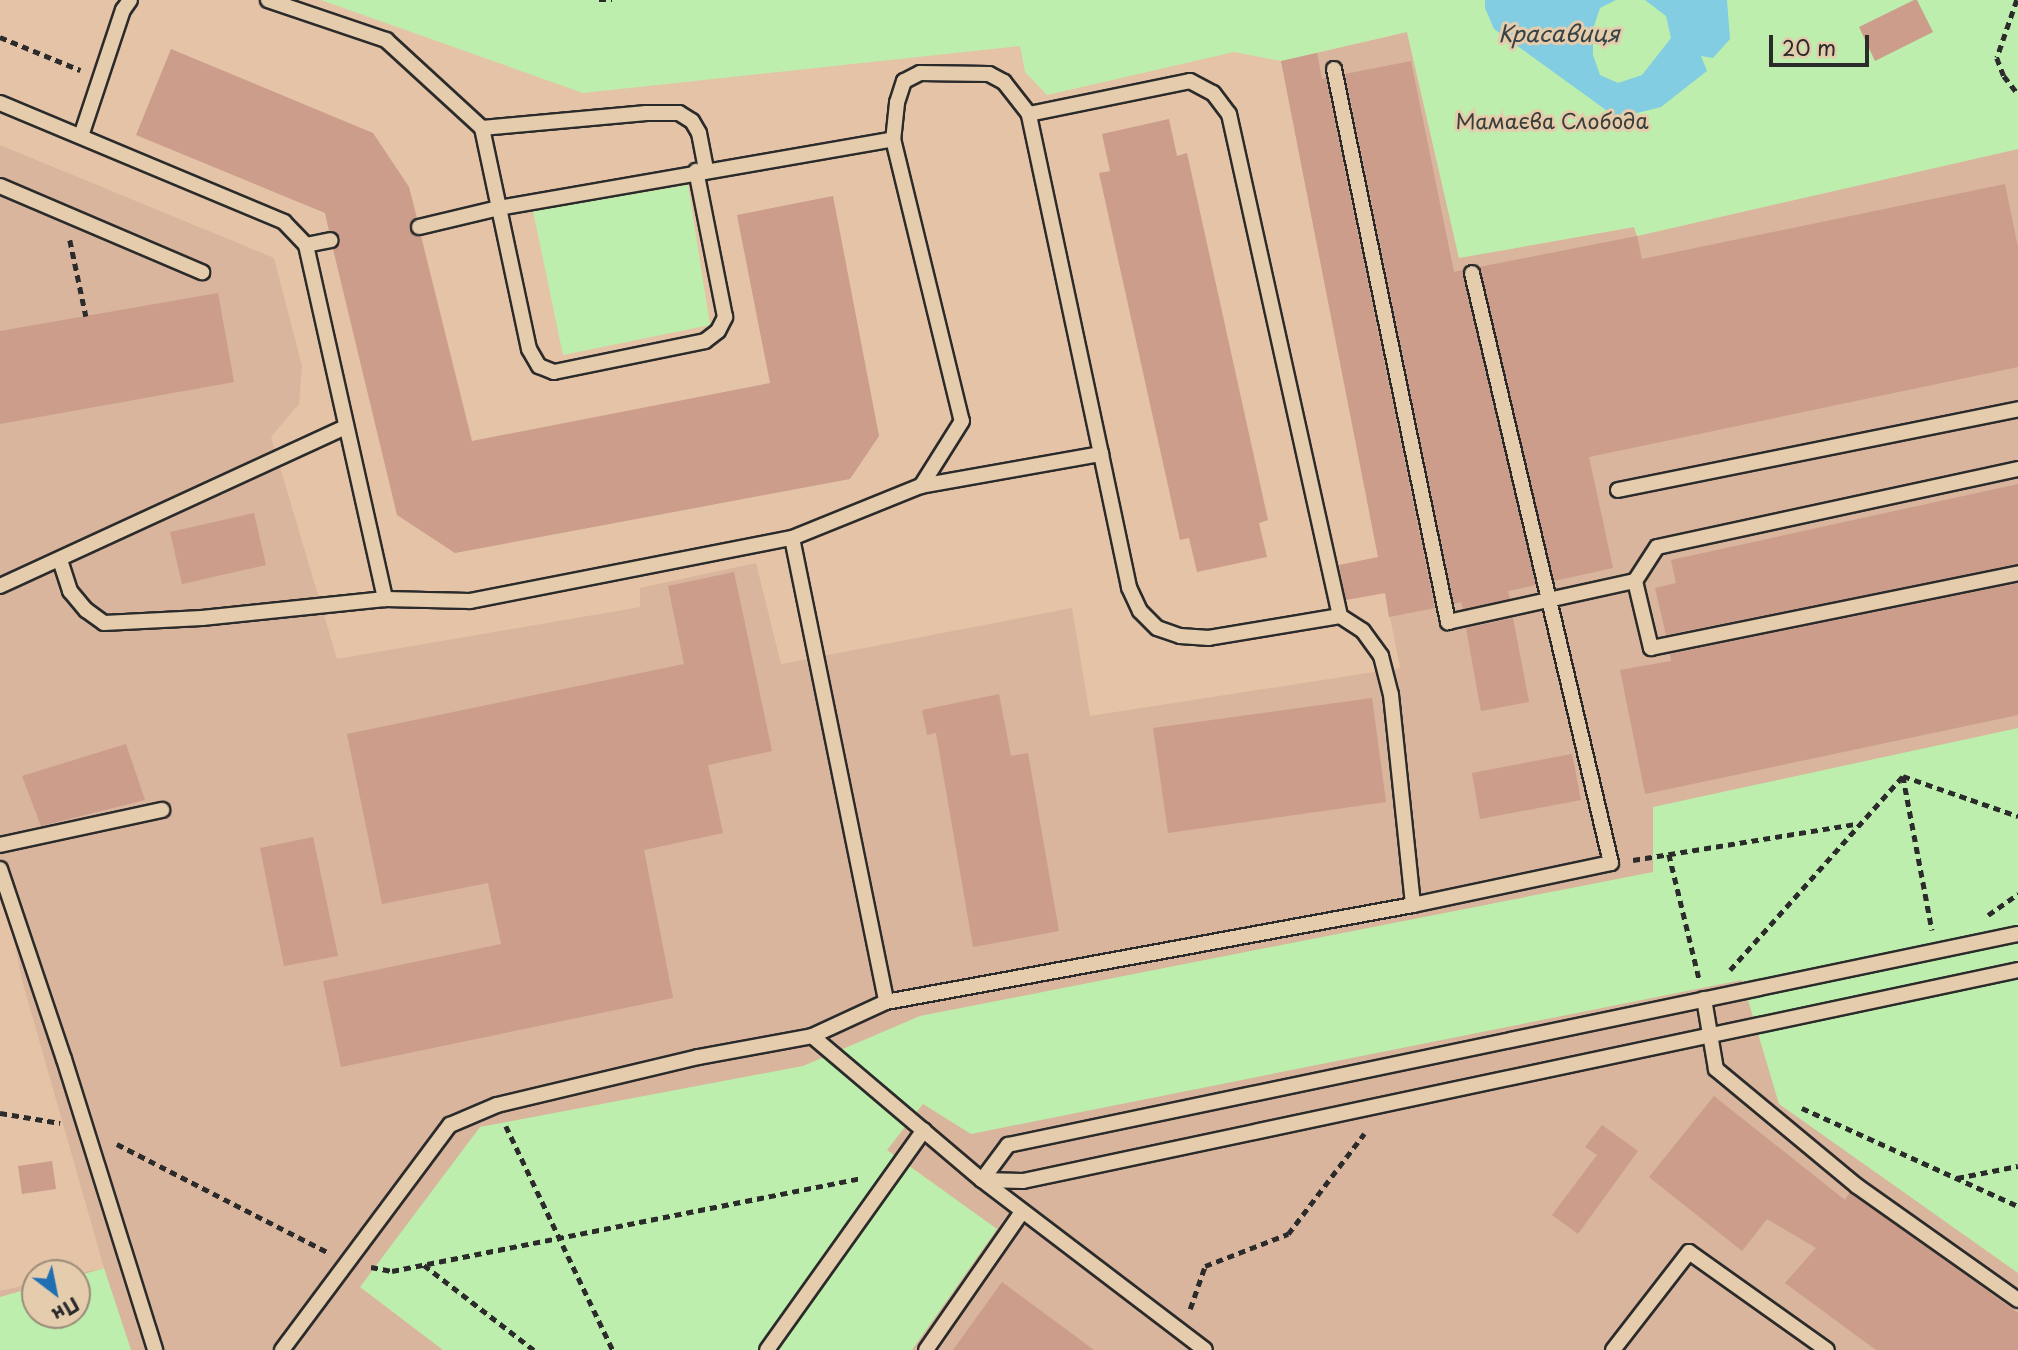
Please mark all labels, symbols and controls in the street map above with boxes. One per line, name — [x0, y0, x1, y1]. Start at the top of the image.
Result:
water label: Красавиця — [1498, 19, 1620, 47]
scale bar — [1773, 21, 1873, 65]
text: 20 m — [1782, 31, 1836, 63]
park label: Мамаєва Слобода — [1455, 107, 1649, 133]
north arrow — [21, 1259, 91, 1329]
text: Пн — [47, 1291, 85, 1329]

